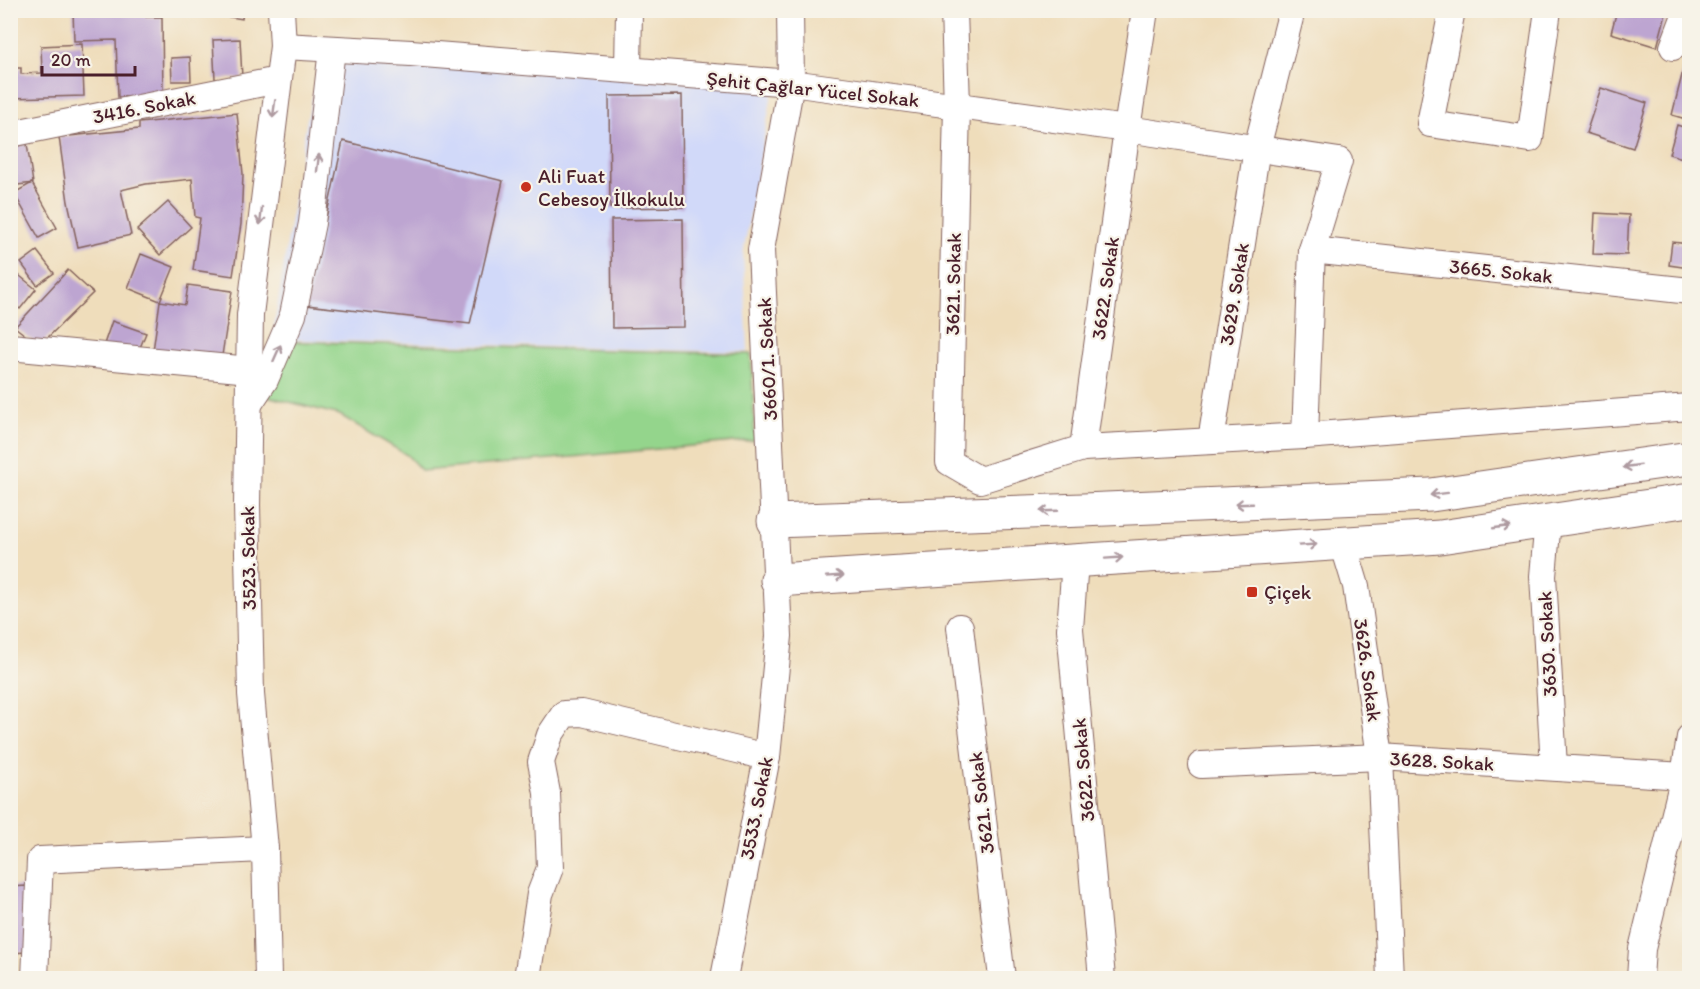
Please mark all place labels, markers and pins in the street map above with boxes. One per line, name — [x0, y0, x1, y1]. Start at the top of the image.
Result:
place label: Ali Fuat Cebesoy İlkokulu — [538, 164, 685, 211]
marker: Ali Fuat Cebesoy İlkokulu — [519, 180, 533, 194]
place label: Çiçek — [1264, 580, 1312, 604]
marker: Çiçek — [1245, 585, 1259, 599]

